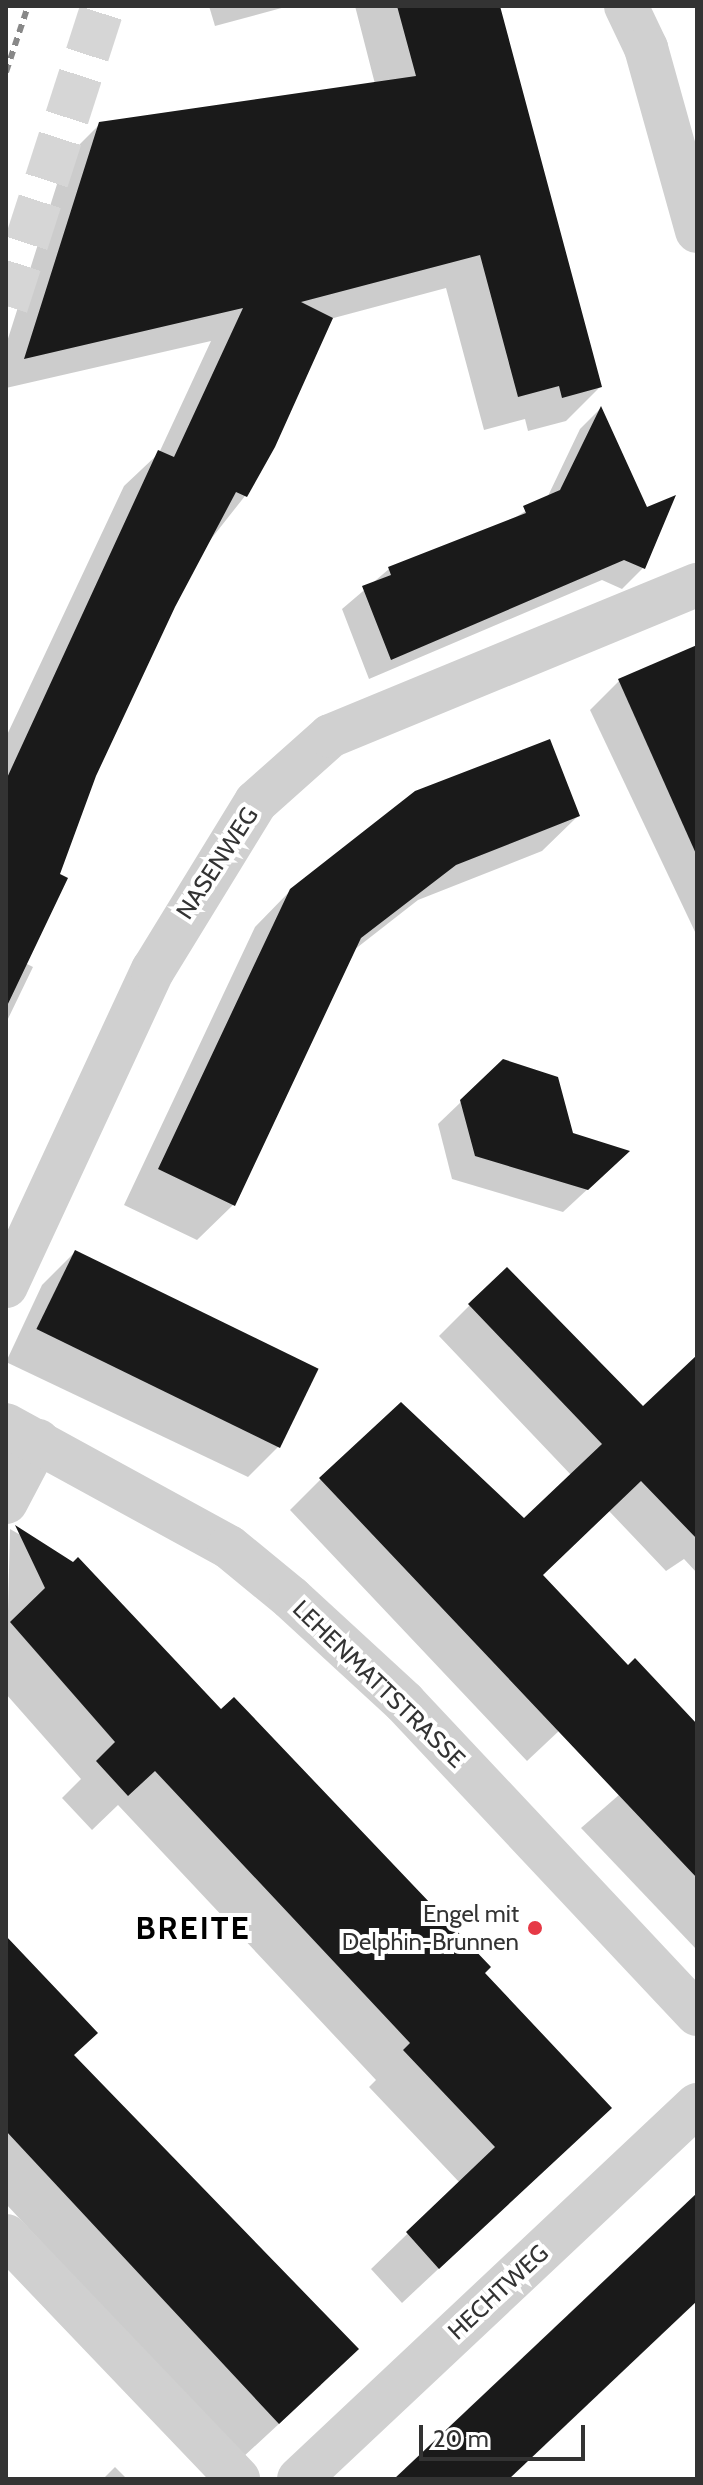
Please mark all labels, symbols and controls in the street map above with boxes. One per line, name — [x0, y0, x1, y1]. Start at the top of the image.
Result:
street label: NASENWEG — [170, 802, 264, 924]
street label: LEHENMATTSTRASSE — [287, 1594, 471, 1774]
place label: Engel mit Delphin-Brunnen — [342, 1900, 519, 1956]
district label: BREITE — [135, 1909, 251, 1947]
marker: Engel mit Delphin-Brunnen — [526, 1919, 544, 1937]
street label: HECHTWEG — [442, 2238, 554, 2346]
scale bar — [423, 2409, 589, 2459]
text: 20 m — [433, 2424, 489, 2453]

